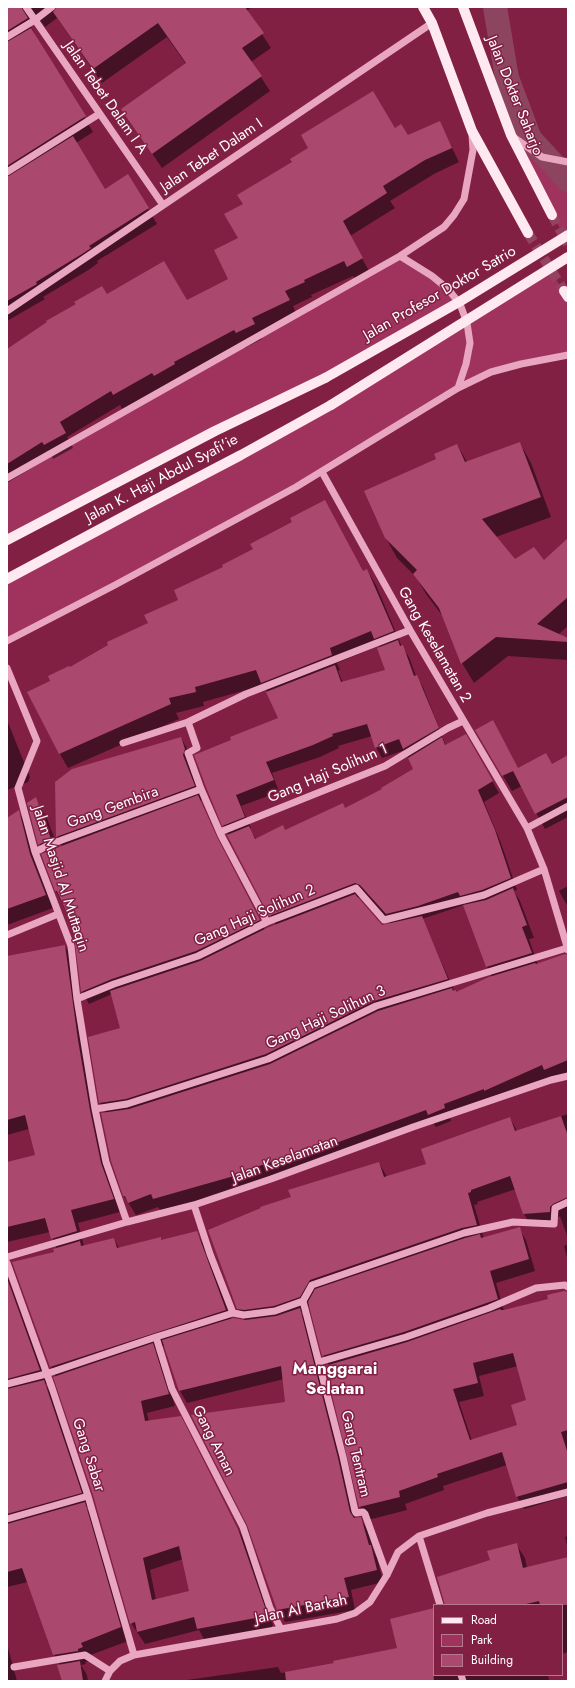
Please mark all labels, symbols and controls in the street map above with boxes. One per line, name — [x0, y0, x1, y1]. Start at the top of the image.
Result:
street label: Jalan Dokter Saharjo — [482, 34, 546, 158]
street label: Jalan Tebet Dalam I A — [59, 38, 151, 158]
street label: Jalan Tebet Dalam I — [157, 115, 267, 197]
street label: Jalan Profesor Doktor Satrio — [360, 243, 520, 345]
street label: Jalan K. Haji Abdul Syafi'ie — [83, 431, 241, 527]
street label: Gang Keselamatan 2 — [394, 584, 474, 706]
street label: Gang Haji Solihun 1 — [265, 741, 391, 807]
street label: Gang Gembira — [65, 783, 161, 833]
street label: Jalan Masjid Al Muttaqin — [28, 804, 92, 954]
street label: Gang Haji Solihun 2 — [192, 881, 318, 951]
street label: Gang Haji Solihun 3 — [263, 982, 389, 1054]
street label: Jalan Keselamatan — [229, 1132, 341, 1188]
district label: Manggarai Selatan — [293, 1360, 377, 1400]
street label: Gang Aman — [188, 1403, 238, 1479]
street label: Gang Tentram — [336, 1409, 374, 1499]
street label: Gang Sabar — [68, 1416, 108, 1494]
street label: Jalan Al Barkah — [253, 1591, 349, 1629]
legend — [433, 1604, 563, 1676]
text: Road — [471, 1611, 497, 1629]
text: Park — [471, 1631, 492, 1649]
text: Building — [471, 1651, 513, 1669]

